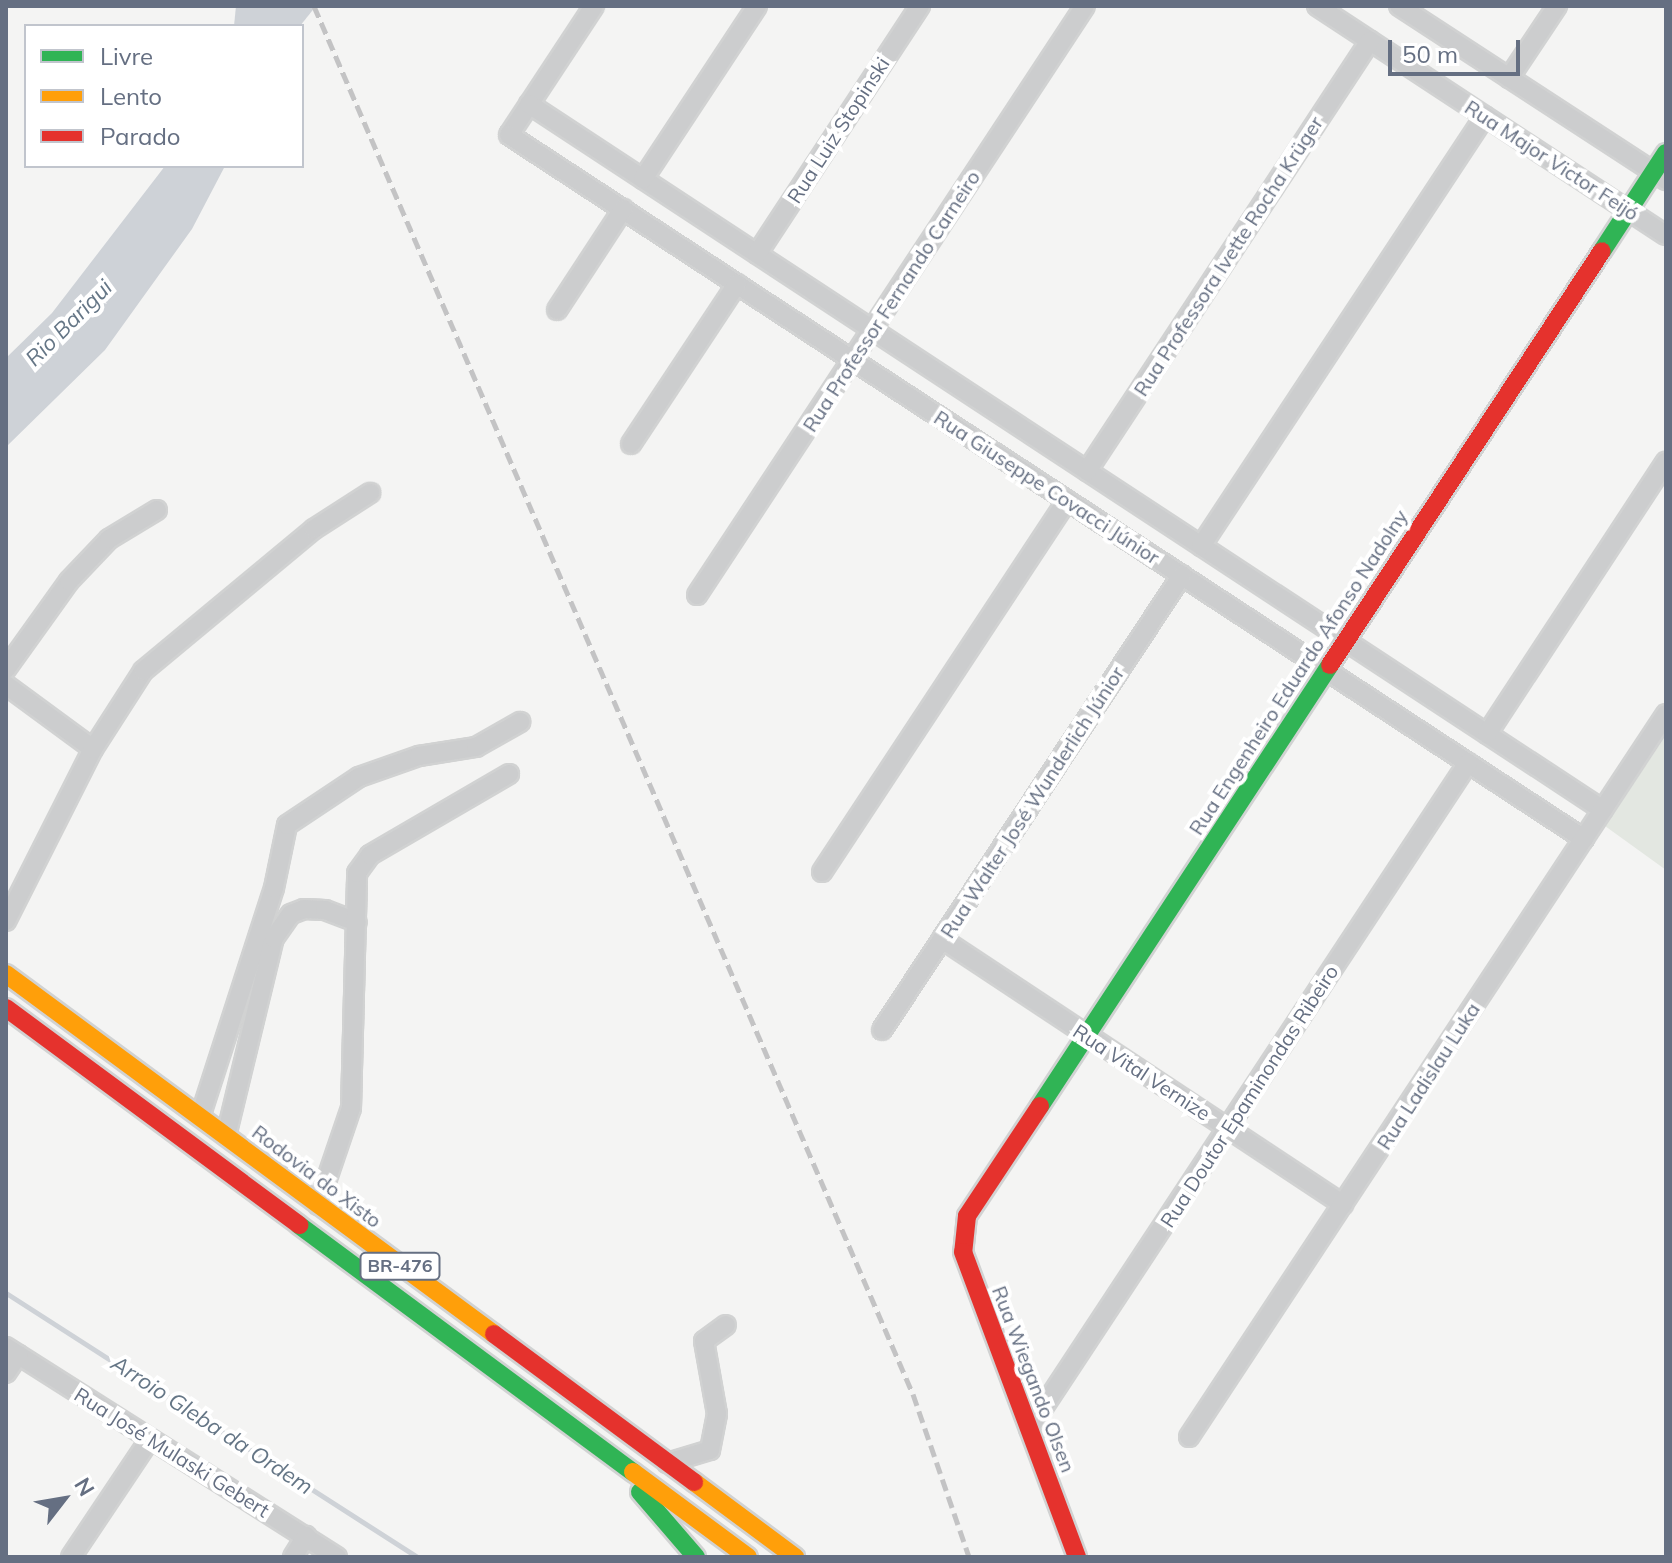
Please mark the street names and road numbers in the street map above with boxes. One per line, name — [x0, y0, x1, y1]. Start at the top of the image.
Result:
street label: Rua Luiz Stopinski — [782, 52, 894, 208]
street label: Rua Major Victor Feijó — [1461, 95, 1643, 225]
street label: Rua Professora Ivette Rocha Krüger — [1128, 112, 1328, 400]
street label: Rua Professor Fernando Carneiro — [797, 166, 985, 436]
street label: Rua Giuseppe Covacci Júnior — [930, 405, 1164, 569]
street label: Rua Engenheiro Eduardo Afonso Nadolny — [1184, 505, 1412, 839]
street label: Rua Walter José Wunderlich Júnior — [935, 662, 1129, 942]
street label: Rua Doutor Epaminondas Ribeiro — [1155, 960, 1343, 1232]
street label: Rua Ladislau Luka — [1372, 998, 1484, 1154]
street label: Rua Vital Vernize — [1069, 1019, 1215, 1125]
street label: Rodovia do Xisto — [248, 1120, 386, 1232]
road number: BR-476 — [358, 1252, 442, 1280]
street label: Rua Wiegando Olsen — [987, 1282, 1081, 1476]
street label: Rua José Mulaski Gebert — [70, 1382, 274, 1522]

